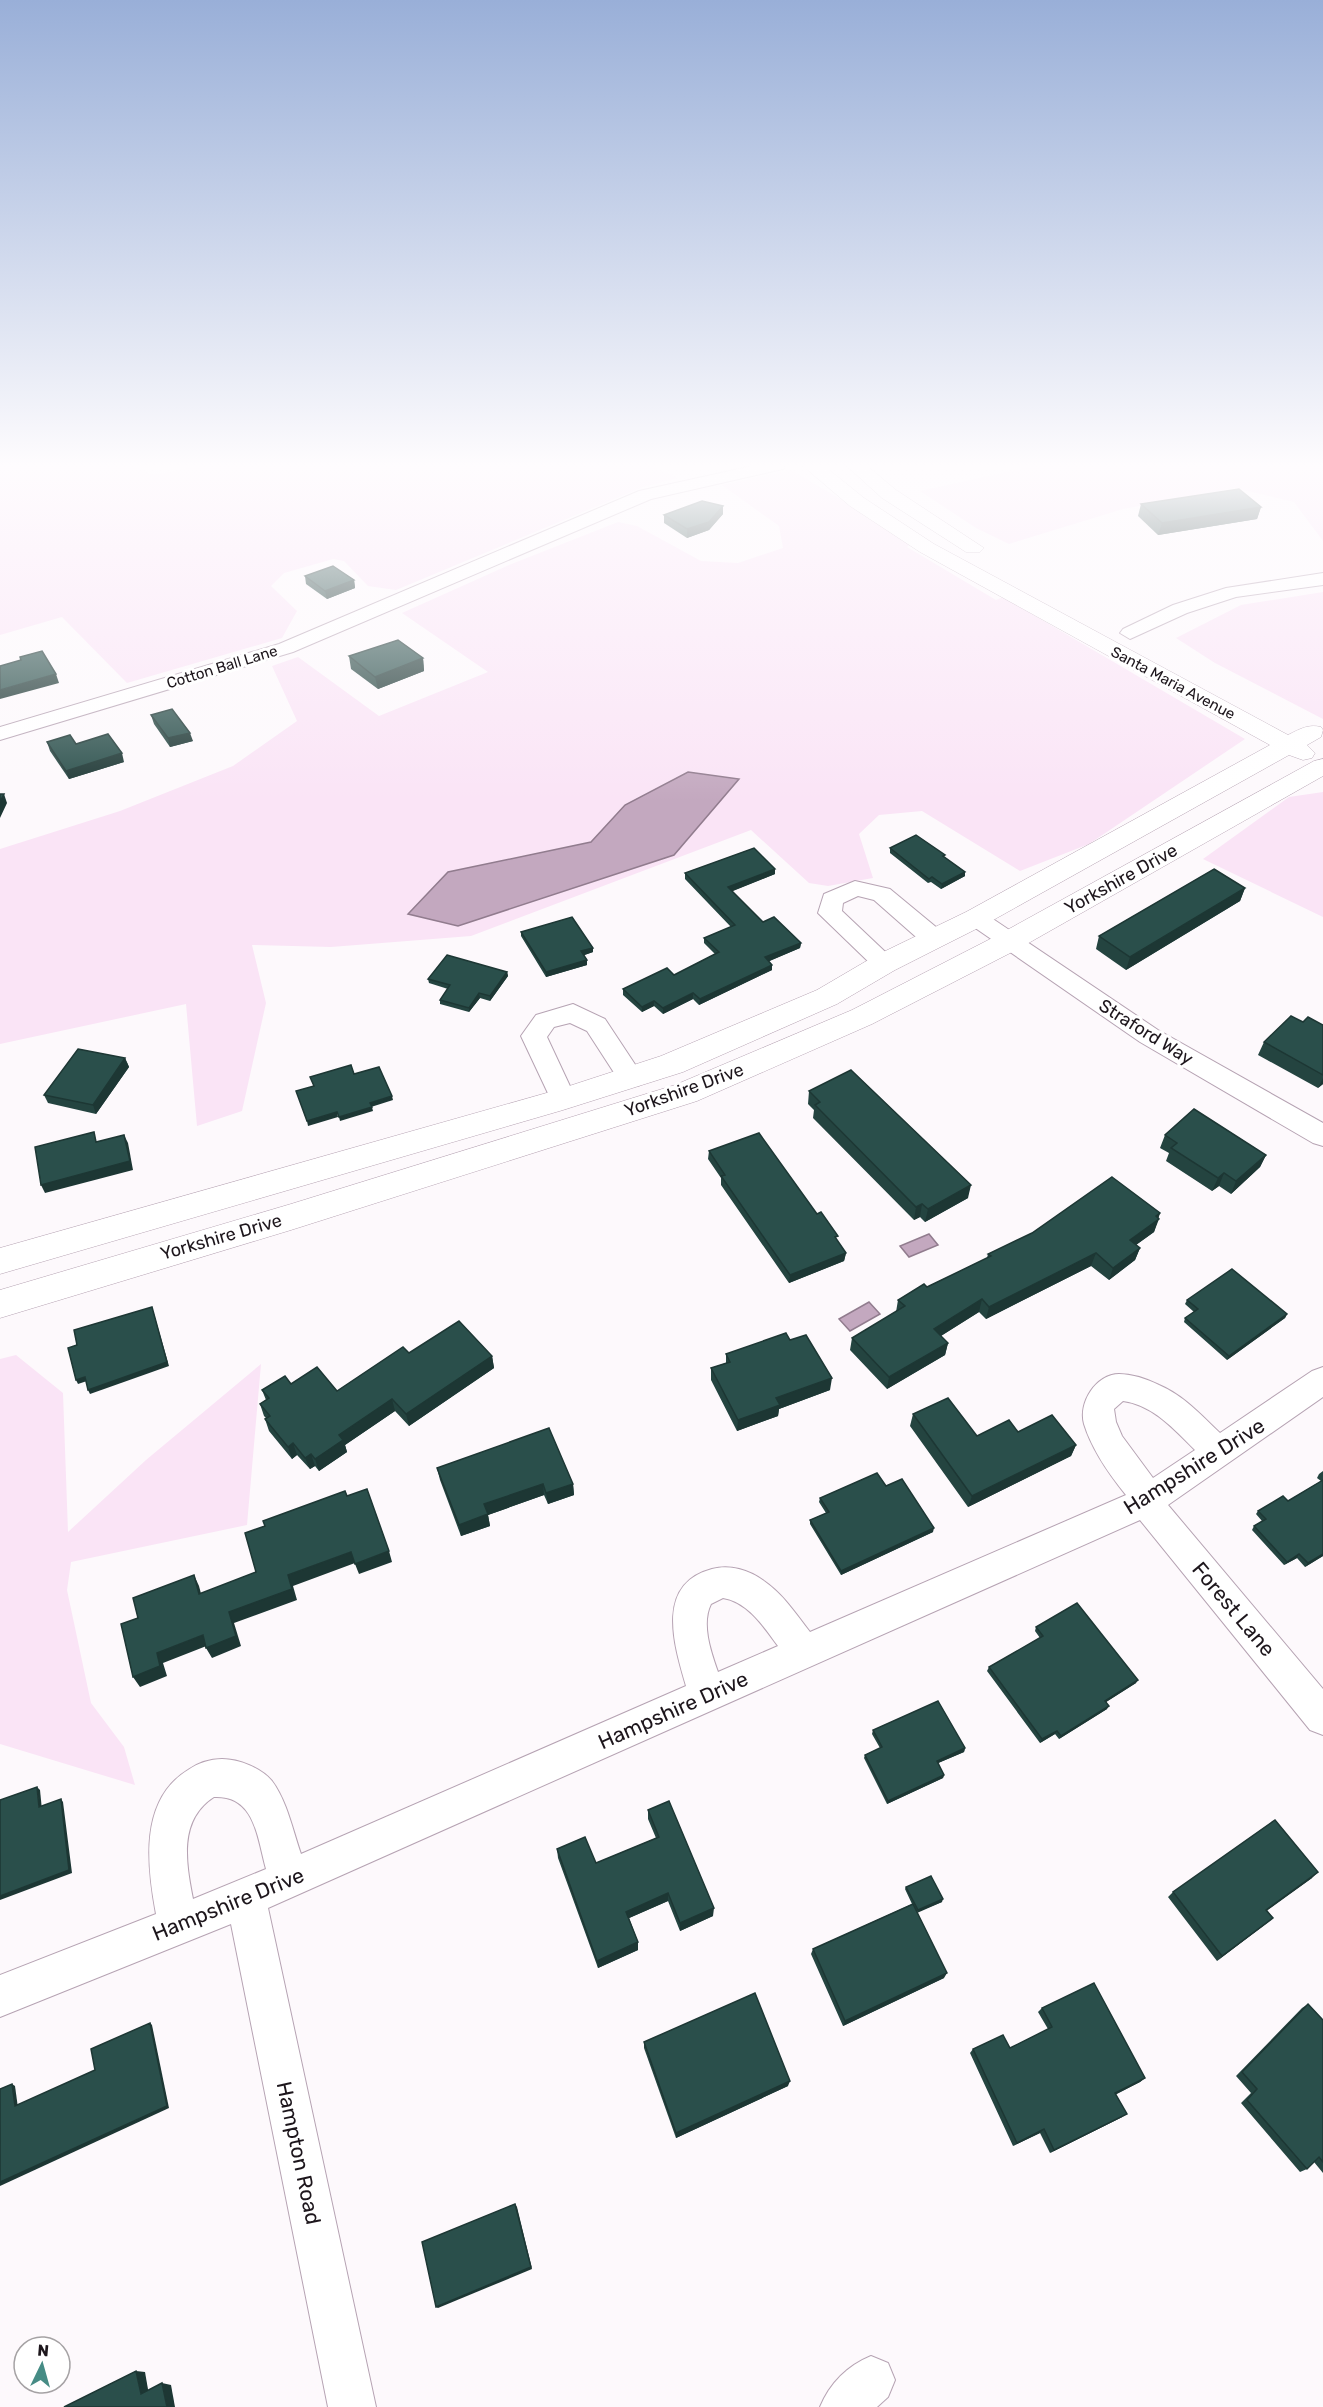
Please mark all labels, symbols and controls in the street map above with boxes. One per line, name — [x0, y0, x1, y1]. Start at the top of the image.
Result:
street label: Cotton Ball Lane — [164, 642, 280, 692]
street label: Santa Maria Avenue — [1108, 643, 1238, 723]
street label: Yorkshire Drive — [1061, 839, 1181, 919]
street label: Straford Way — [1095, 994, 1197, 1070]
street label: Yorkshire Drive — [621, 1058, 747, 1122]
street label: Yorkshire Drive — [158, 1209, 284, 1265]
street label: Hampshire Drive — [1119, 1413, 1269, 1519]
street label: Forest Lane — [1187, 1557, 1281, 1661]
street label: Hampshire Drive — [594, 1666, 752, 1754]
street label: Hampshire Drive — [148, 1862, 308, 1946]
street label: Hampton Road — [272, 2079, 326, 2227]
north arrow — [12, 2335, 72, 2395]
text: N — [37, 2341, 50, 2361]

